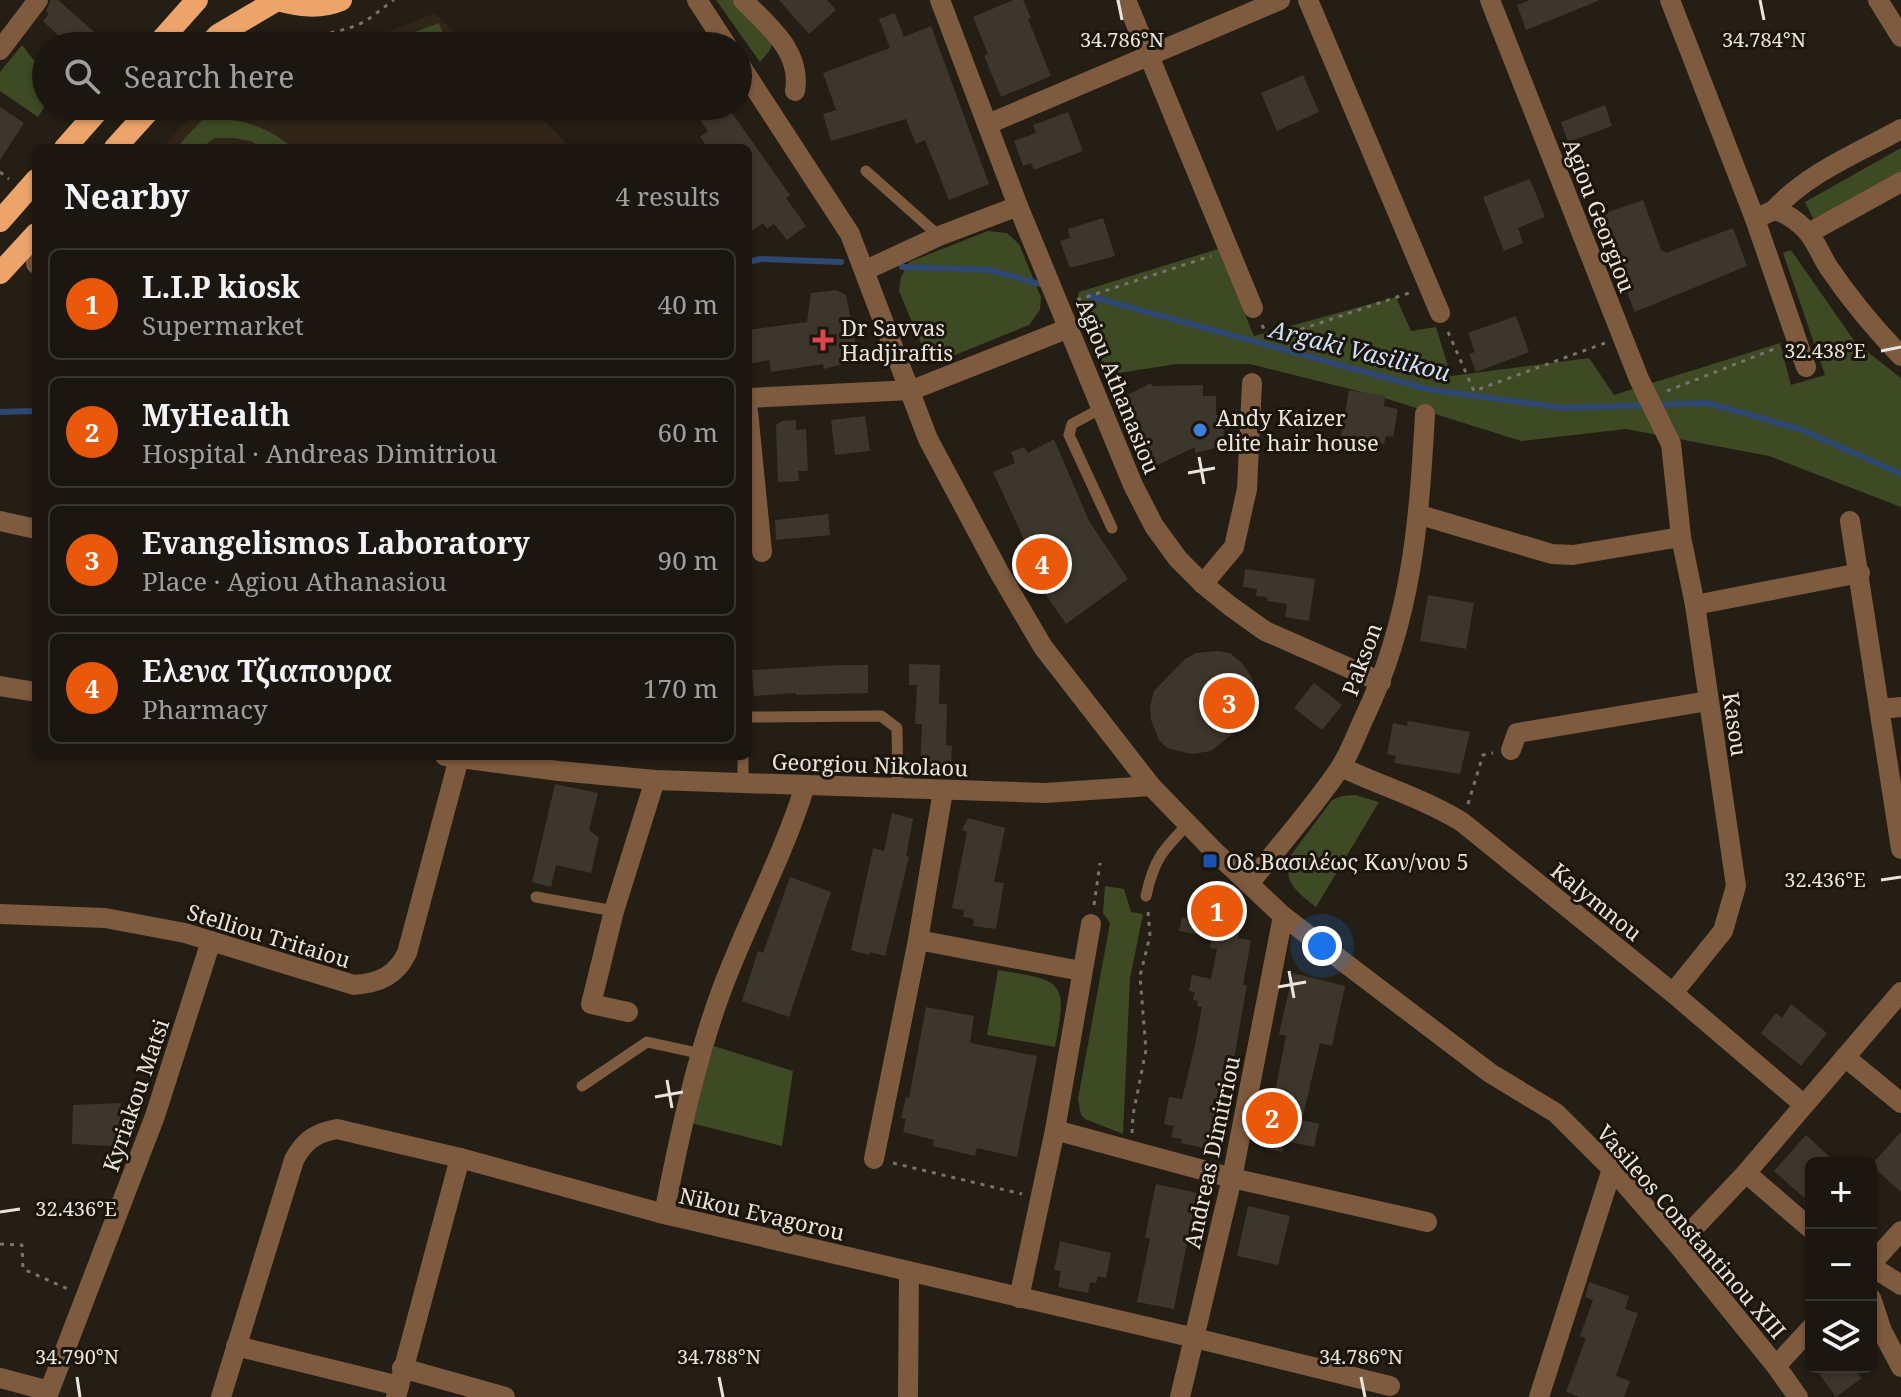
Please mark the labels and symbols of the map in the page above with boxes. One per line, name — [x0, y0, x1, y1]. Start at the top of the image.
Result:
text: 34.786°N — [1080, 26, 1164, 53]
text: 34.784°N — [1722, 26, 1806, 53]
street label: Agiou Georgiou — [1557, 134, 1643, 296]
street label: Agiou Athanasiou — [1070, 294, 1168, 478]
water label: Argaki Vasilikou — [1264, 311, 1454, 388]
place label: Dr Savvas Hadjiraftis — [841, 312, 953, 367]
marker: Dr Savvas Hadjiraftis — [812, 329, 834, 351]
text: 32.438°E — [1784, 337, 1866, 364]
place label: Andy Kaizer elite hair house — [1216, 402, 1379, 457]
marker: Andy Kaizer elite hair house — [1191, 421, 1209, 439]
pin: 4 — [1016, 534, 1068, 594]
street label: Pakson — [1334, 618, 1388, 700]
pin: 3 — [1203, 673, 1255, 733]
street label: Kasou — [1717, 690, 1755, 758]
street label: Georgiou Nikolaou — [771, 746, 969, 782]
place label: Οδ.Βασιλέως Κων/νου 5 — [1226, 846, 1469, 876]
marker: Οδ.Βασιλέως Κων/νου 5 — [1201, 852, 1219, 870]
street label: Kalymnou — [1545, 855, 1649, 947]
text: 32.436°E — [1784, 866, 1866, 893]
pin: 1 — [1191, 881, 1243, 941]
street label: Stelliou Tritaiou — [184, 896, 354, 974]
your location — [1302, 926, 1342, 966]
street label: Kyriakou Matsi — [95, 1015, 175, 1175]
street label: Andreas Dimitriou — [1176, 1053, 1246, 1251]
pin: 2 — [1246, 1088, 1298, 1148]
street label: Vasileos Constantinou XIII — [1591, 1118, 1793, 1344]
street label: Nikou Evagorou — [676, 1179, 848, 1247]
text: 32.436°E — [35, 1195, 117, 1222]
text: 34.790°N — [35, 1343, 119, 1370]
text: 34.788°N — [677, 1343, 761, 1370]
text: 34.786°N — [1319, 1343, 1403, 1370]

